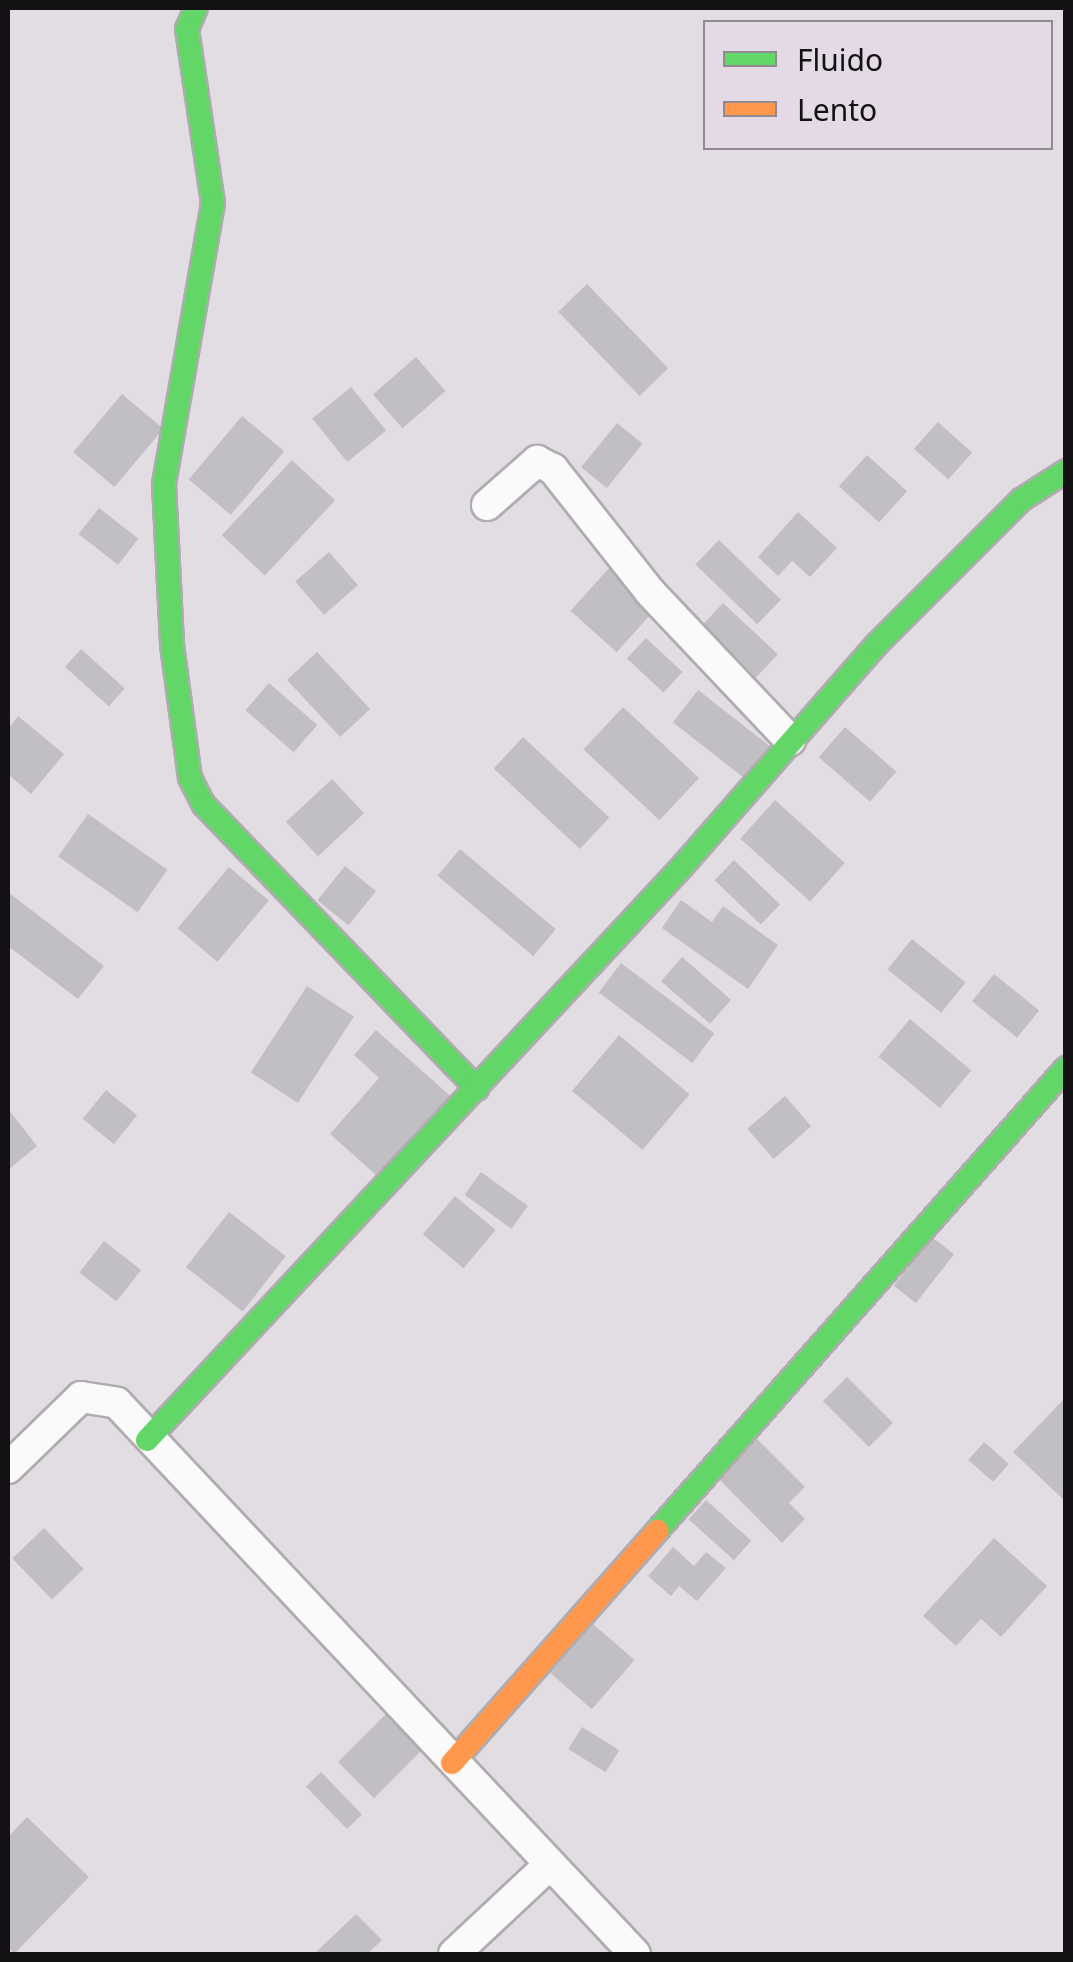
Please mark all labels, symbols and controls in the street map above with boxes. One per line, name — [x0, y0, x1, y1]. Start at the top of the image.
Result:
legend — [703, 20, 1053, 150]
text: Fluido — [797, 39, 883, 80]
text: Lento — [797, 89, 877, 130]

